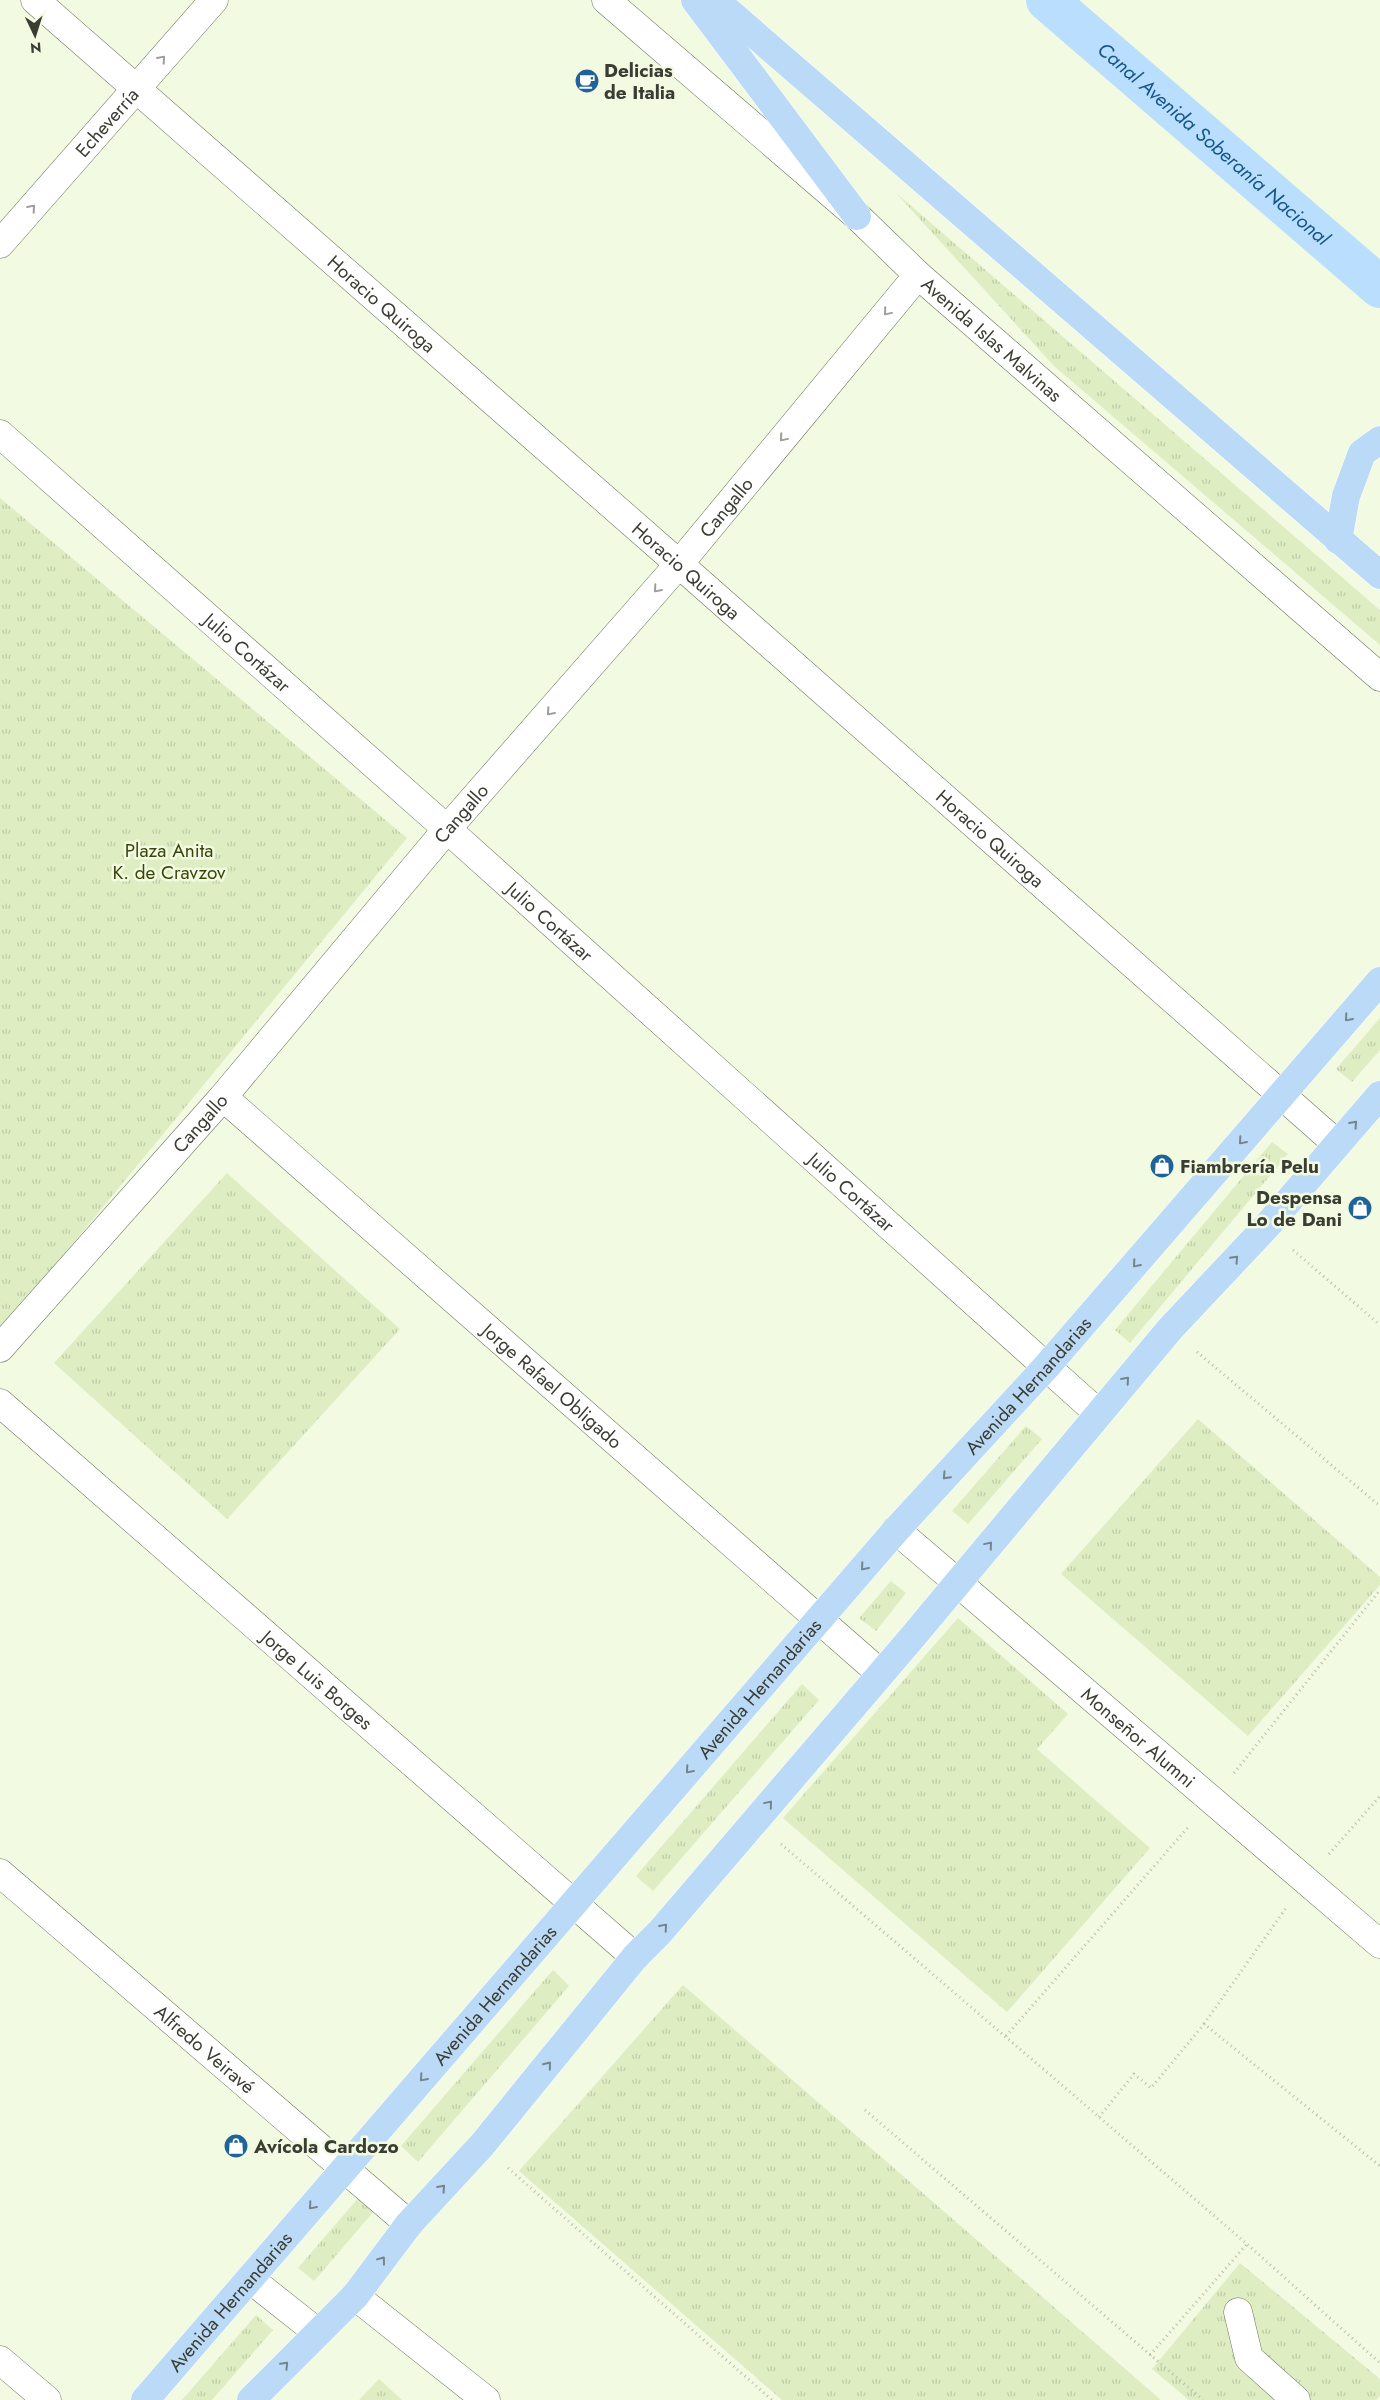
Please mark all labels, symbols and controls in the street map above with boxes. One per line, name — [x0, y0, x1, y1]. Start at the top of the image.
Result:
north arrow — [10, 10, 60, 60]
water label: Canal Avenida Soberanía Nacional — [1091, 35, 1337, 253]
text: N — [30, 38, 42, 58]
one-way arrow — [156, 56, 165, 65]
place label: Delicias de Italia — [604, 57, 675, 106]
cafe icon: Delicias de Italia — [574, 68, 600, 94]
street label: Echeverría — [69, 82, 145, 163]
one-way arrow — [26, 204, 35, 213]
street label: Horacio Quiroga — [322, 249, 442, 359]
street label: Avenida Islas Malvinas — [916, 271, 1068, 408]
one-way arrow — [883, 307, 892, 316]
one-way arrow — [780, 432, 789, 441]
street label: Cangallo — [693, 471, 759, 543]
street label: Horacio Quiroga — [626, 515, 747, 626]
one-way arrow — [654, 584, 663, 593]
street label: Julio Cortázar — [196, 605, 297, 699]
one-way arrow — [547, 706, 556, 715]
street label: Cangallo — [427, 778, 494, 849]
street label: Horacio Quiroga — [930, 783, 1050, 894]
park label: Plaza Anita K. de Cravzov — [113, 837, 226, 886]
street label: Julio Cortázar — [499, 873, 600, 968]
one-way arrow — [1345, 1012, 1354, 1021]
street label: Cangallo — [166, 1087, 234, 1159]
one-way arrow — [1348, 1121, 1357, 1130]
one-way arrow — [1240, 1135, 1248, 1144]
street label: Julio Cortázar — [800, 1144, 901, 1238]
shop icon: Fiambrería Pelu — [1149, 1153, 1175, 1179]
place label: Fiambrería Pelu — [1180, 1153, 1319, 1180]
place label: Despensa Lo de Dani — [1246, 1184, 1342, 1233]
shop icon: Despensa Lo de Dani — [1347, 1195, 1373, 1221]
one-way arrow — [1229, 1256, 1238, 1265]
one-way arrow — [1132, 1258, 1141, 1267]
street label: Avenida Hernandarias — [959, 1310, 1098, 1460]
street label: Jorge Rafael Obligado — [474, 1315, 628, 1455]
one-way arrow — [1121, 1376, 1130, 1385]
one-way arrow — [943, 1470, 952, 1479]
one-way arrow — [983, 1541, 992, 1550]
one-way arrow — [861, 1562, 870, 1571]
street label: Avenida Hernandarias — [691, 1612, 828, 1764]
street label: Jorge Luis Borges — [254, 1622, 379, 1736]
street label: Monseñor Alumni — [1076, 1681, 1201, 1794]
one-way arrow — [686, 1764, 695, 1773]
one-way arrow — [763, 1800, 772, 1809]
street label: Avenida Hernandarias — [426, 1919, 563, 2071]
one-way arrow — [658, 1924, 667, 1933]
street label: Alfredo Veiravé — [149, 1998, 261, 2100]
one-way arrow — [542, 2061, 551, 2070]
one-way arrow — [419, 2072, 428, 2081]
shop icon: Avícola Cardozo — [223, 2133, 249, 2159]
place label: Avícola Cardozo — [253, 2133, 399, 2160]
one-way arrow — [436, 2185, 445, 2194]
one-way arrow — [309, 2200, 318, 2209]
street label: Avenida Hernandarias — [162, 2225, 298, 2378]
one-way arrow — [376, 2256, 385, 2266]
one-way arrow — [279, 2362, 288, 2371]

